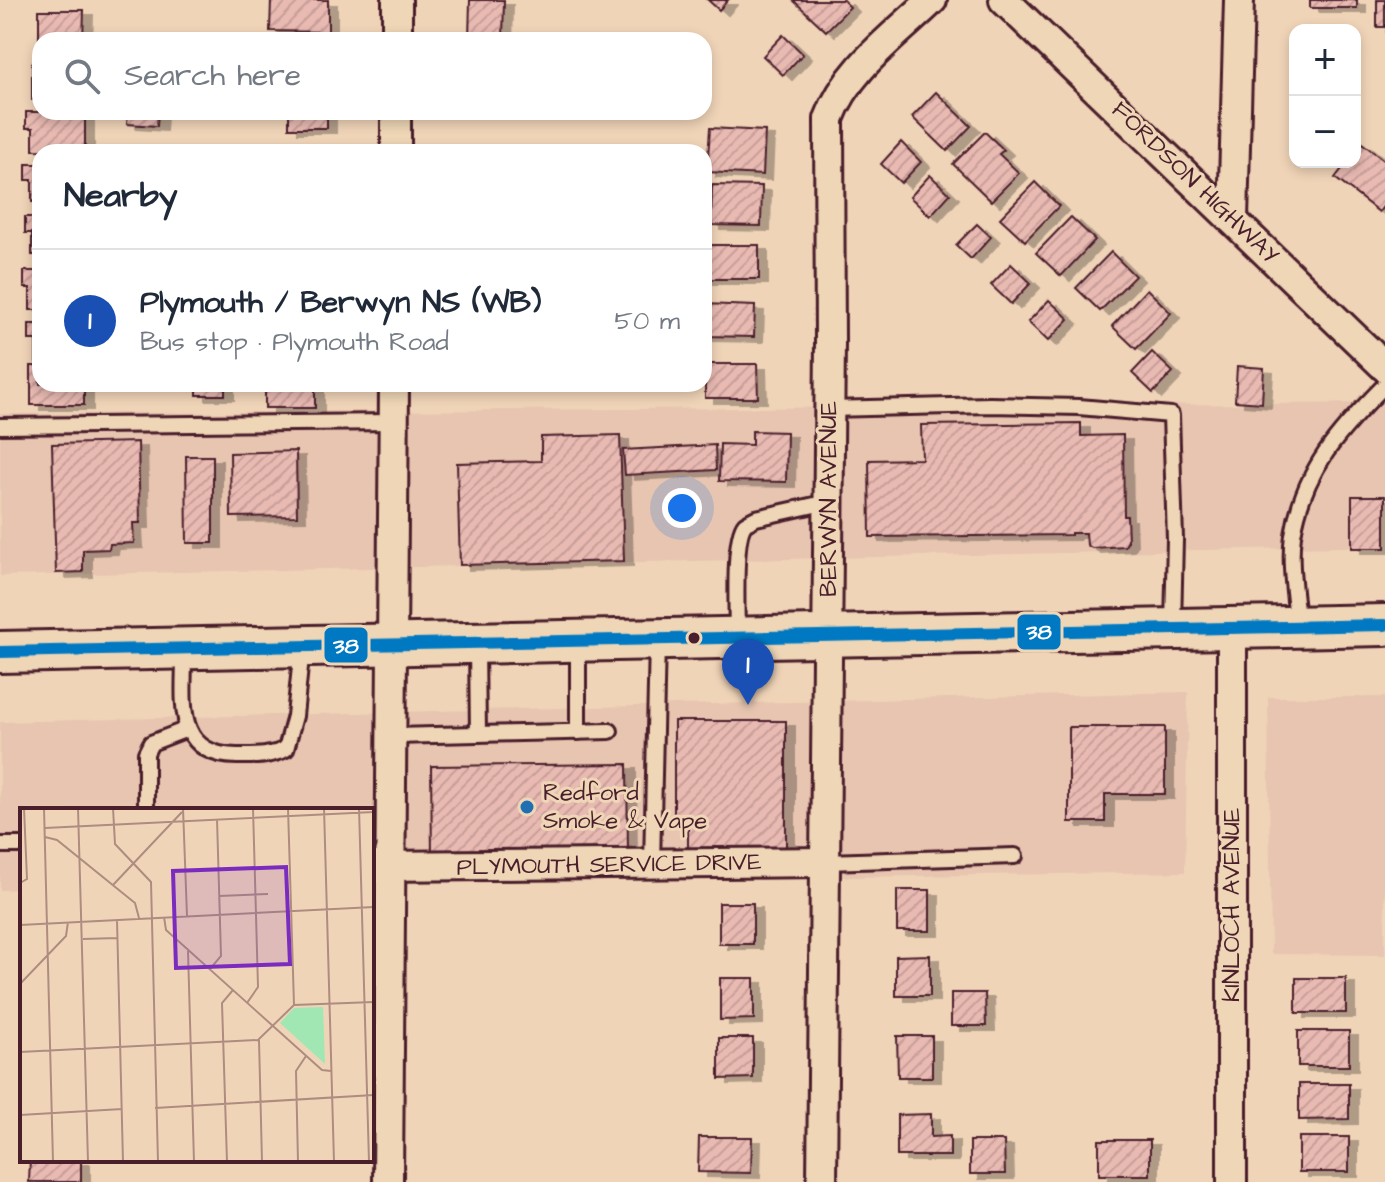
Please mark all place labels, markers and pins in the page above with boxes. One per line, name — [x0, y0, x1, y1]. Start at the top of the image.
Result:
unlabelled marker — [686, 630, 702, 646]
pin: 1 — [722, 639, 774, 705]
place label: Redford Smoke & Vape — [543, 776, 707, 838]
marker: Redford Smoke & Vape — [518, 798, 536, 816]

